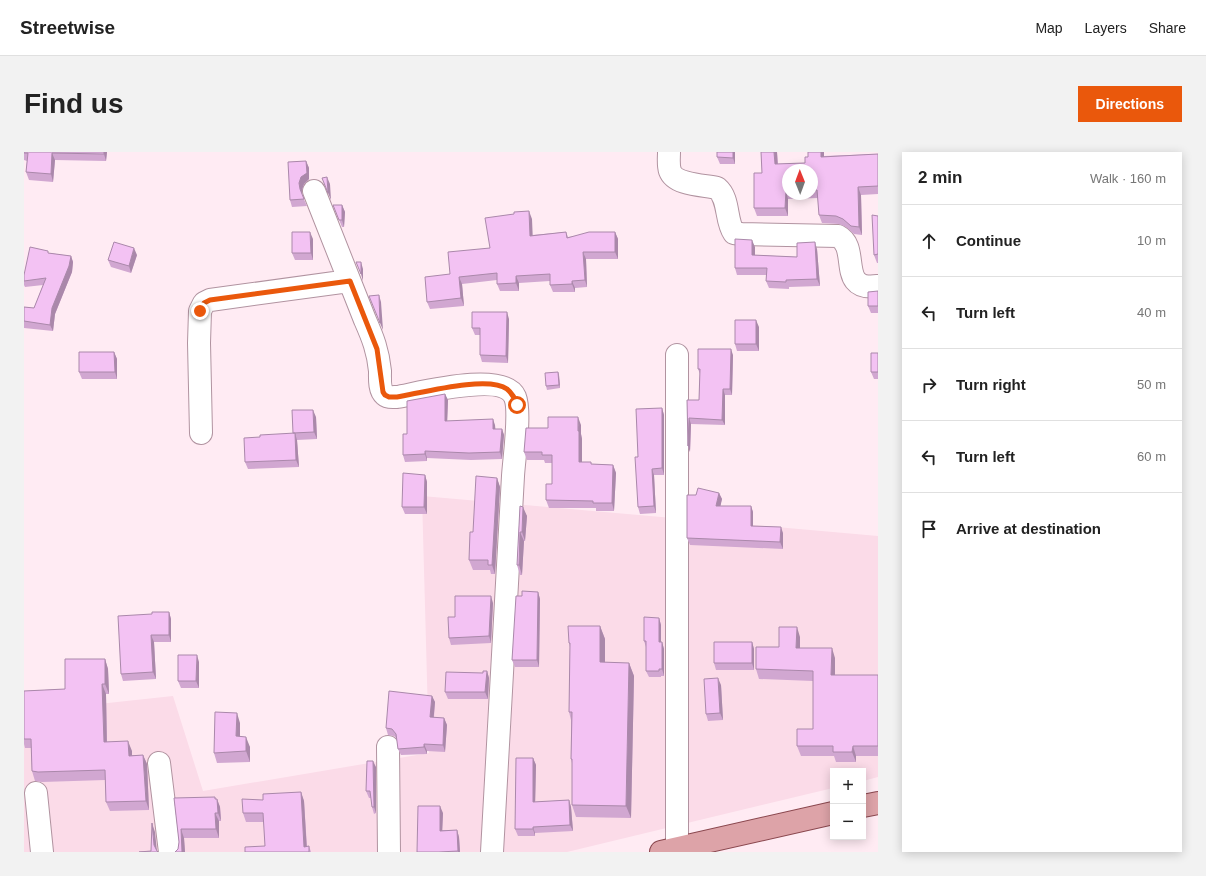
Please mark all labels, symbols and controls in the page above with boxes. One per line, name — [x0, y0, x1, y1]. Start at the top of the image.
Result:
text: Streetwise — [20, 17, 115, 38]
text: Map — [1035, 20, 1063, 36]
text: Layers — [1085, 20, 1127, 36]
text: Share — [1149, 20, 1186, 36]
button: Directions — [1078, 86, 1182, 122]
text: Find us — [24, 88, 124, 119]
north arrow — [782, 164, 818, 200]
text: 2 min — [918, 168, 962, 187]
text: Walk · 160 m — [1090, 171, 1166, 186]
icon: ahead — [918, 230, 940, 252]
text: Continue — [956, 232, 1021, 249]
text: 10 m — [1137, 233, 1166, 248]
route end — [191, 302, 209, 320]
icon: left — [918, 302, 940, 324]
text: Turn left — [956, 304, 1015, 321]
text: 40 m — [1137, 305, 1166, 320]
icon: right — [918, 374, 940, 396]
text: Turn right — [956, 376, 1026, 393]
text: 50 m — [1137, 377, 1166, 392]
route start — [508, 396, 526, 414]
icon: left — [918, 446, 940, 468]
text: Turn left — [956, 448, 1015, 465]
text: 60 m — [1137, 449, 1166, 464]
icon: arrive — [918, 518, 940, 540]
text: Arrive at destination — [956, 520, 1101, 537]
map controls — [830, 768, 866, 840]
button: + — [830, 768, 866, 804]
button: − — [830, 804, 866, 840]

